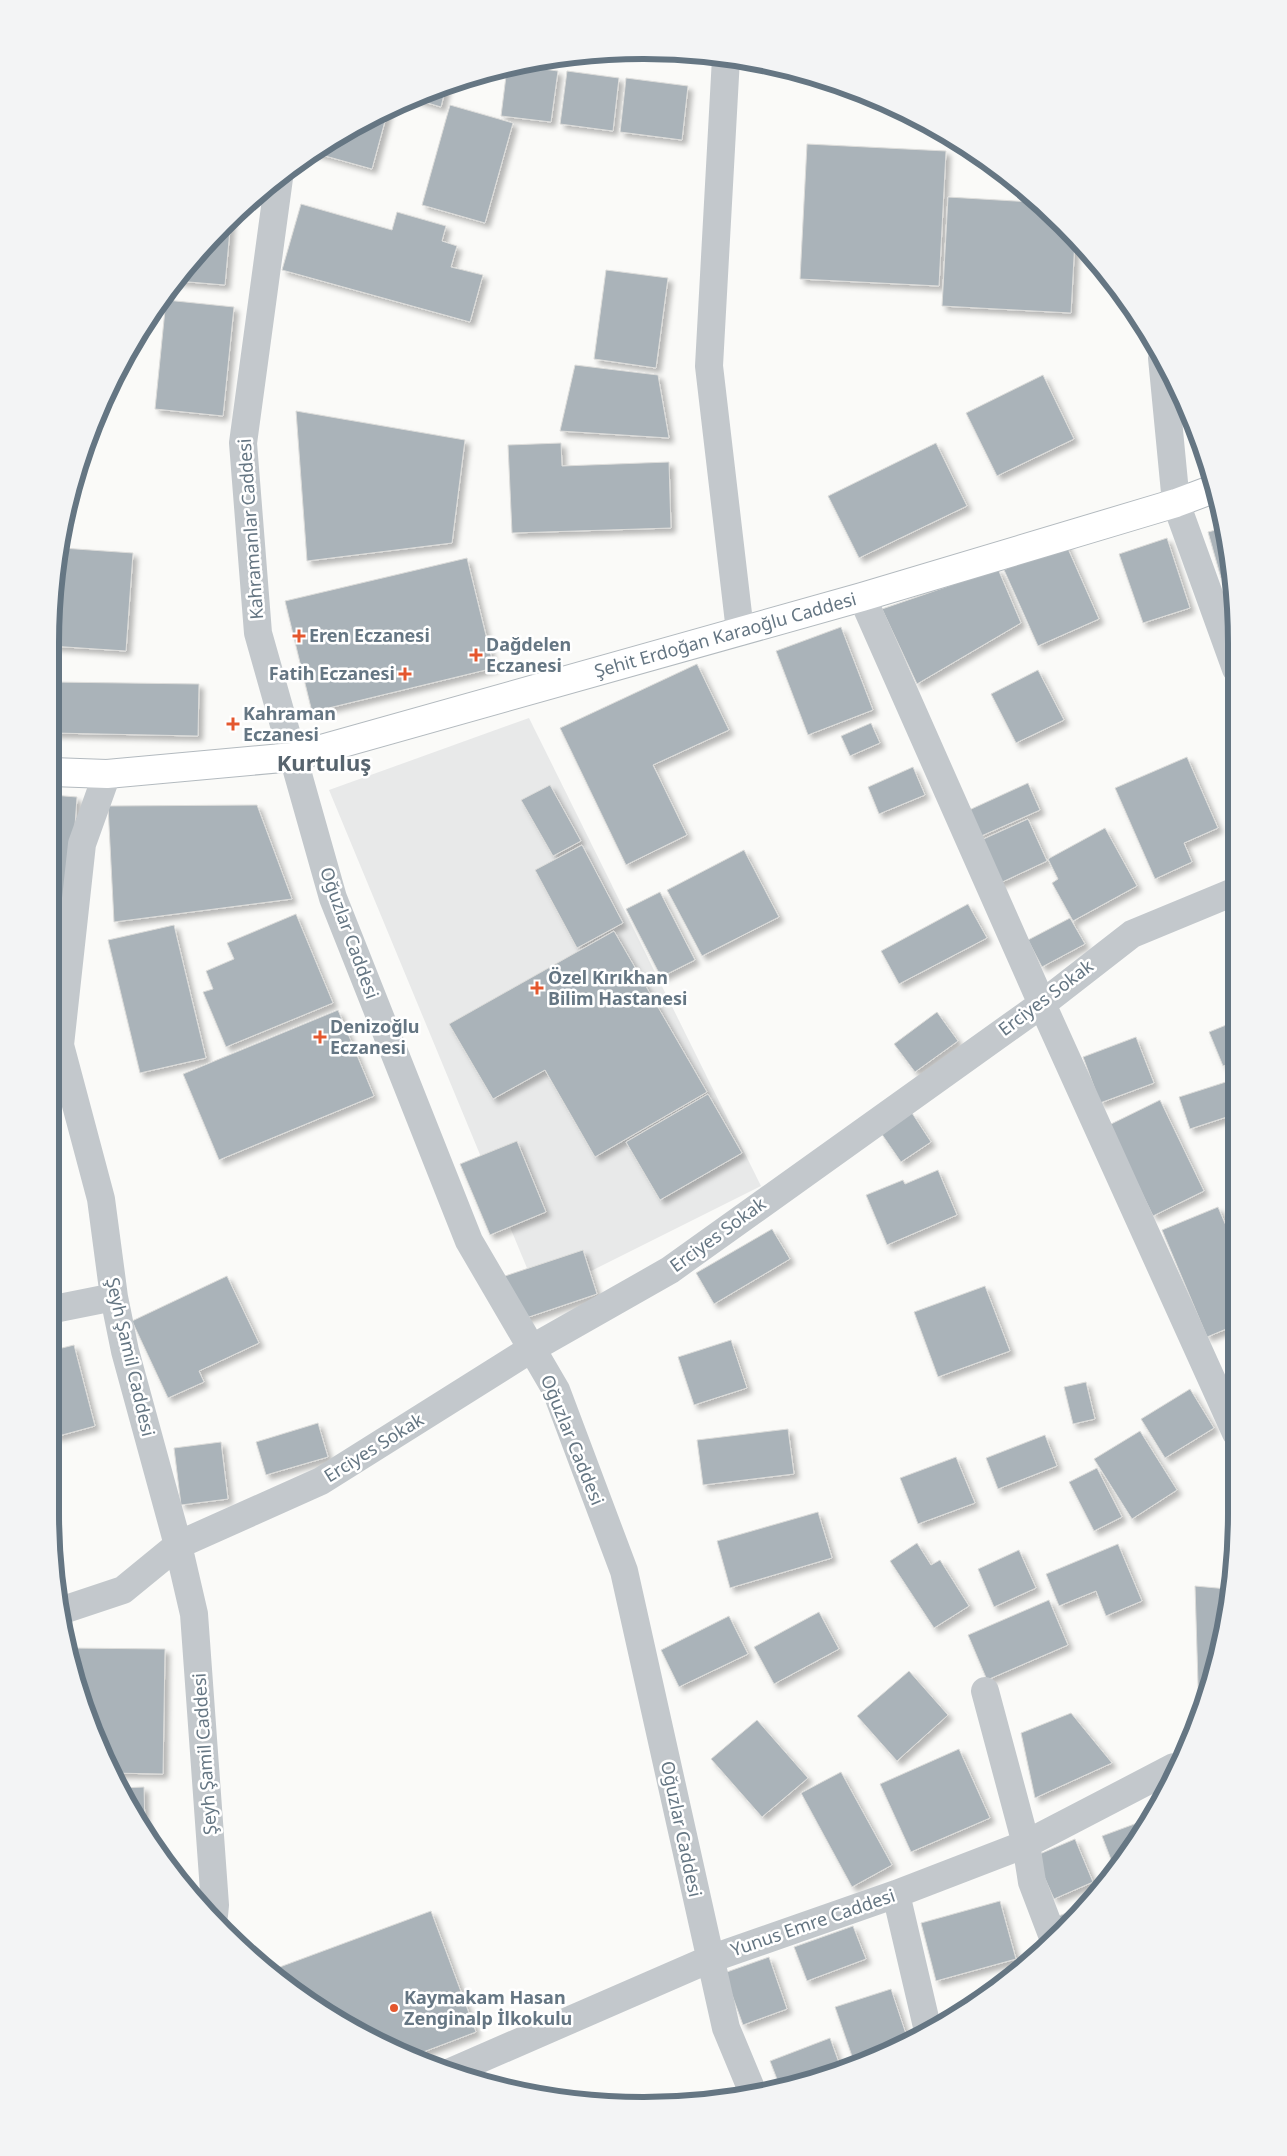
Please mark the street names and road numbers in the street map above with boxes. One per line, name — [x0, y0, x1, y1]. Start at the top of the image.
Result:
street label: Kahramanlar Caddesi — [232, 438, 268, 620]
street label: Şehit Erdoğan Karaoğlu Caddesi — [591, 586, 859, 683]
street label: Oğuzlar Caddesi — [315, 863, 385, 1002]
street label: Erciyes Sokak — [993, 953, 1098, 1041]
street label: Erciyes Sokak — [665, 1191, 771, 1277]
street label: Şeyh Şamil Caddesi — [101, 1275, 161, 1439]
street label: Oğuzlar Caddesi — [536, 1371, 610, 1508]
street label: Erciyes Sokak — [319, 1407, 428, 1487]
street label: Şeyh Şamil Caddesi — [186, 1672, 222, 1836]
street label: Oğuzlar Caddesi — [656, 1759, 708, 1899]
street label: Yunus Emre Caddesi — [727, 1883, 898, 1961]

